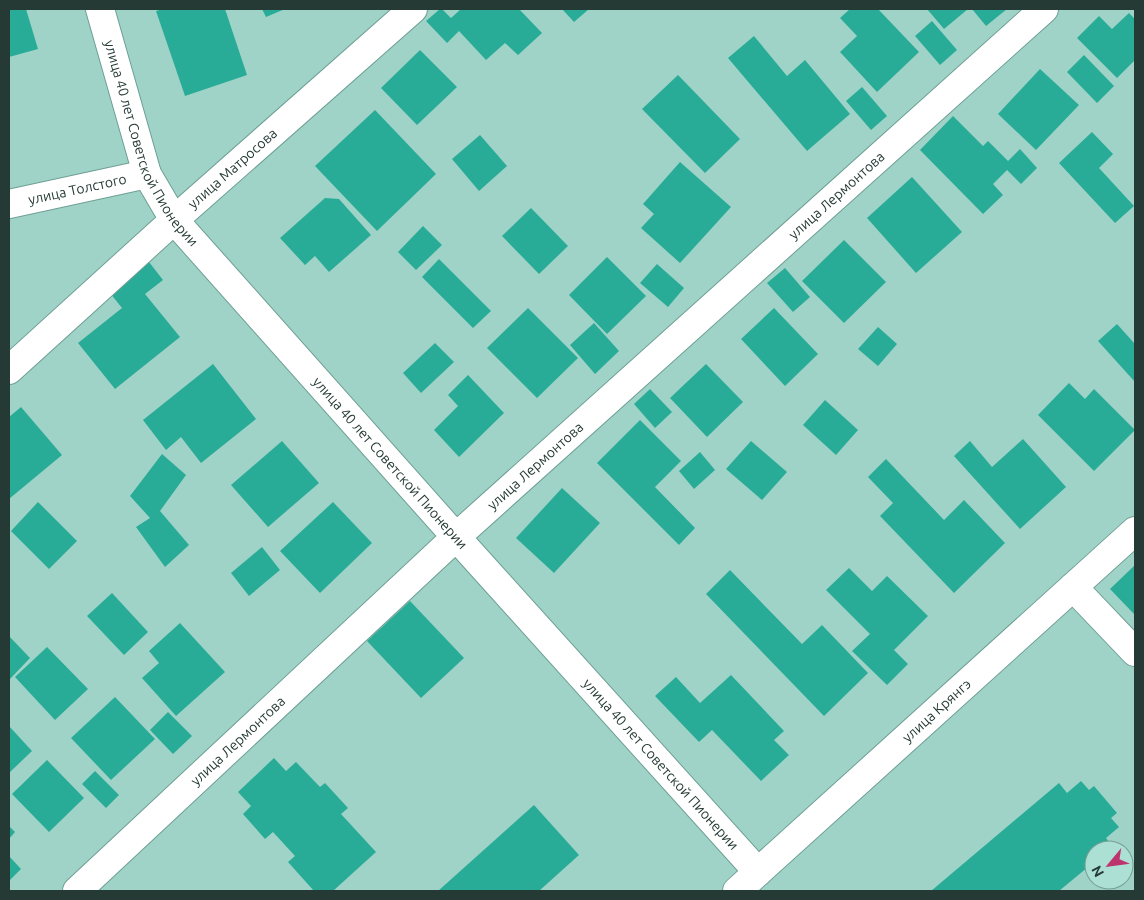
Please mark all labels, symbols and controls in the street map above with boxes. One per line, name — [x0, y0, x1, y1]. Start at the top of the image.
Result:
street label: улица 40 лет Советской Пионерии — [101, 38, 201, 249]
street label: улица Матросова — [185, 125, 280, 212]
street label: улица Лермонтова — [785, 148, 888, 242]
street label: улица Толстого — [27, 171, 128, 208]
street label: улица 40 лет Советской Пионерии — [309, 374, 471, 552]
street label: улица Лермонтова — [484, 419, 586, 513]
street label: улица 40 лет Советской Пионерии — [580, 675, 742, 853]
street label: улица Крянгэ — [899, 676, 974, 745]
street label: улица Лермонтова — [187, 693, 288, 789]
north arrow — [1084, 840, 1134, 890]
text: N — [1088, 863, 1107, 880]

